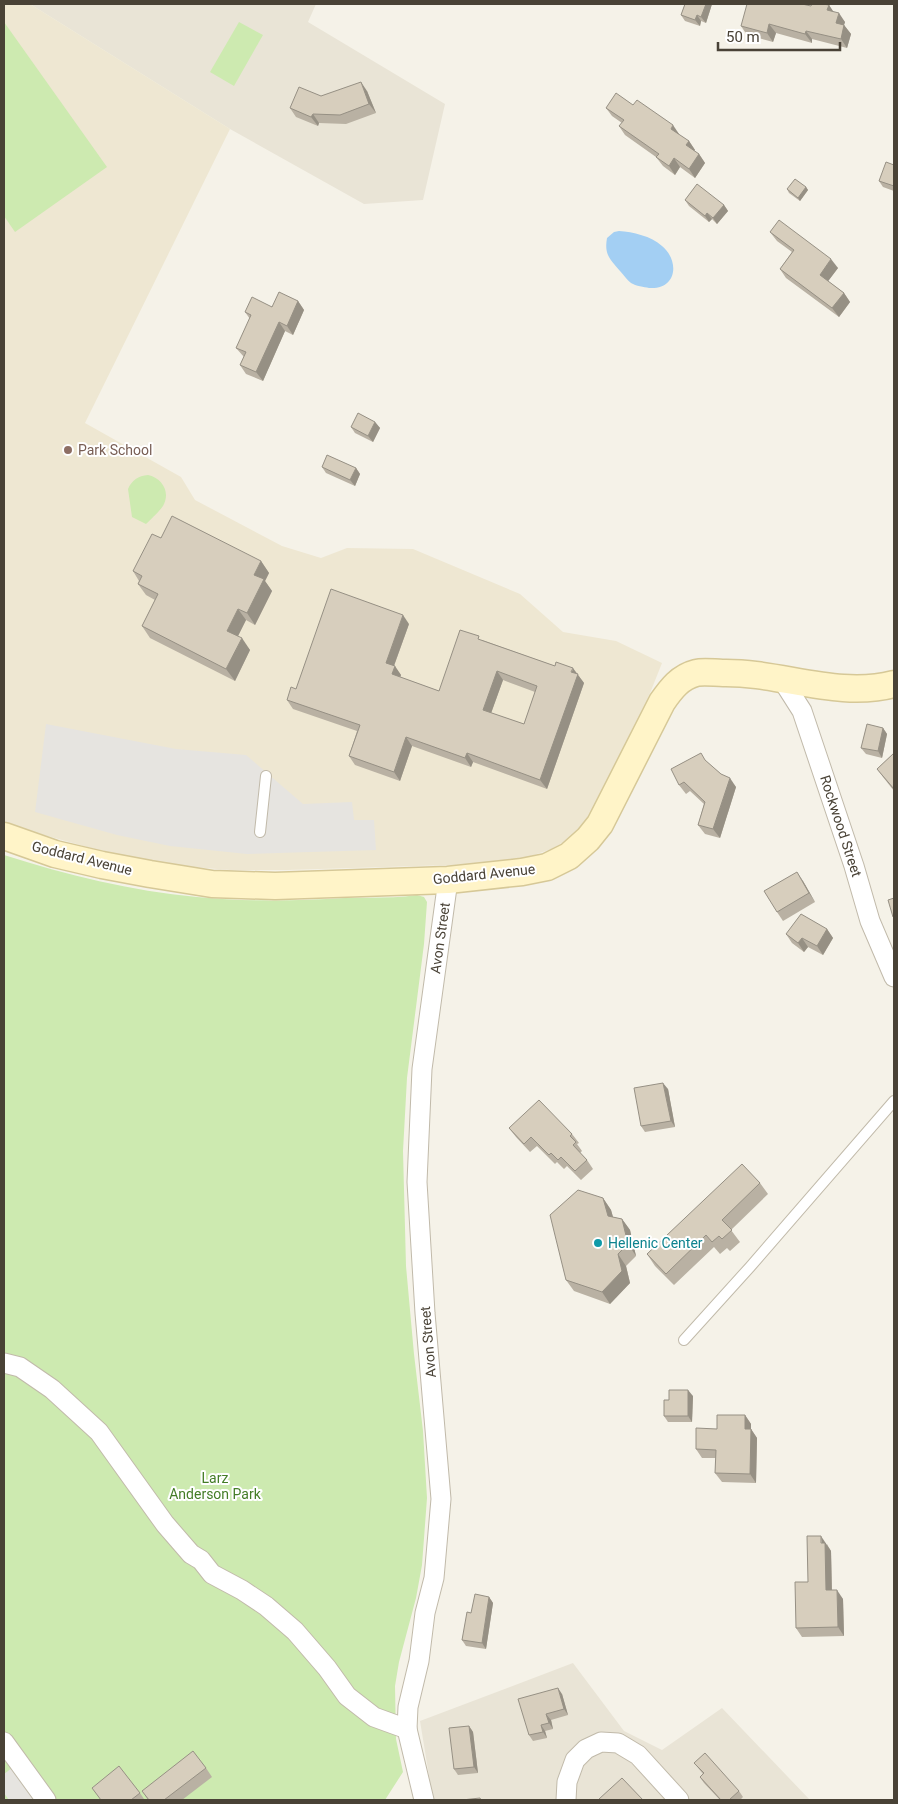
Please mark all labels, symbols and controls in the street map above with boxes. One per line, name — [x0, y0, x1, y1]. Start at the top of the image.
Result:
scale bar — [718, 20, 840, 52]
text: 50 m — [726, 28, 760, 46]
place label: Park School — [78, 442, 152, 458]
marker: Park School — [62, 444, 74, 456]
street label: Rockwood Street — [817, 773, 865, 879]
street label: Goddard Avenue — [30, 838, 134, 878]
street label: Goddard Avenue — [432, 861, 536, 887]
street label: Avon Street — [427, 901, 453, 975]
place label: Hellenic Center — [608, 1235, 703, 1251]
marker: Hellenic Center — [592, 1237, 604, 1249]
street label: Avon Street — [417, 1305, 439, 1378]
park label: Larz Anderson Park — [169, 1470, 262, 1502]

